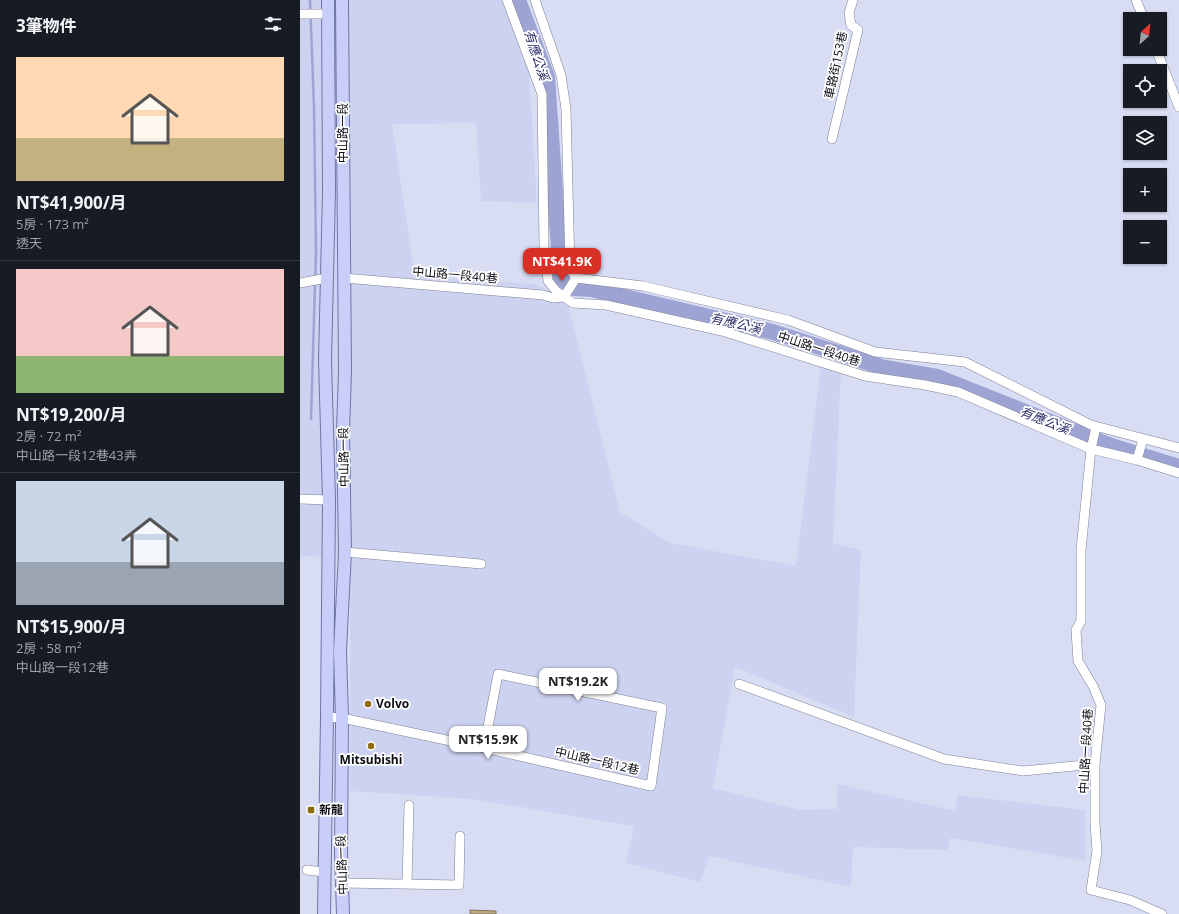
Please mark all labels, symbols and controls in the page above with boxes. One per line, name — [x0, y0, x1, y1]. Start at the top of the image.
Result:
north arrow — [1123, 12, 1167, 56]
map controls — [1123, 12, 1167, 264]
icon: filters — [262, 13, 284, 35]
text: 3筆物件 — [16, 14, 77, 37]
water label: 有應公溪 — [520, 27, 554, 84]
street label: 車路街153巷 — [820, 30, 851, 100]
button: locate — [1123, 64, 1167, 108]
icon: home — [114, 83, 186, 155]
street label: 中山路一段 — [334, 103, 351, 163]
button: layers — [1123, 116, 1167, 160]
button: + — [1123, 168, 1167, 212]
text: NT$41,900/月 — [16, 191, 127, 214]
text: 5房 · 173 m² — [16, 215, 89, 233]
button: − — [1123, 220, 1167, 264]
text: 透天 — [16, 234, 42, 252]
pin: NT$41.9K — [521, 248, 603, 282]
text: NT$41.9K — [532, 252, 592, 270]
street label: 中山路一段40巷 — [412, 262, 498, 287]
icon: home — [114, 295, 186, 367]
water label: 有應公溪 — [709, 308, 765, 338]
street label: 中山路一段40巷 — [776, 327, 863, 370]
water label: 有應公溪 — [1018, 402, 1074, 439]
text: NT$19,200/月 — [16, 403, 127, 426]
text: 2房 · 72 m² — [16, 427, 81, 445]
street label: 中山路一段 — [334, 427, 353, 487]
text: 中山路一段12巷43弄 — [16, 446, 137, 464]
icon: home — [114, 507, 186, 579]
text: NT$15,900/月 — [16, 615, 127, 638]
text: 2房 · 58 m² — [16, 639, 81, 657]
text: 中山路一段12巷 — [16, 658, 109, 676]
pin: NT$19.2K — [537, 668, 619, 702]
text: NT$19.2K — [548, 672, 608, 690]
place label: Volvo — [376, 695, 409, 712]
marker: Volvo — [363, 699, 373, 709]
street label: 中山路一段40巷 — [1075, 708, 1096, 794]
pin: NT$15.9K — [447, 726, 529, 760]
text: NT$15.9K — [458, 730, 518, 748]
marker: Mitsubishi — [366, 741, 376, 751]
street label: 中山路一段12巷 — [553, 743, 641, 778]
place label: Mitsubishi — [340, 751, 402, 768]
place label: 新龍 — [319, 801, 343, 818]
marker: 新龍 — [306, 805, 316, 815]
street label: 中山路一段 — [332, 835, 351, 895]

